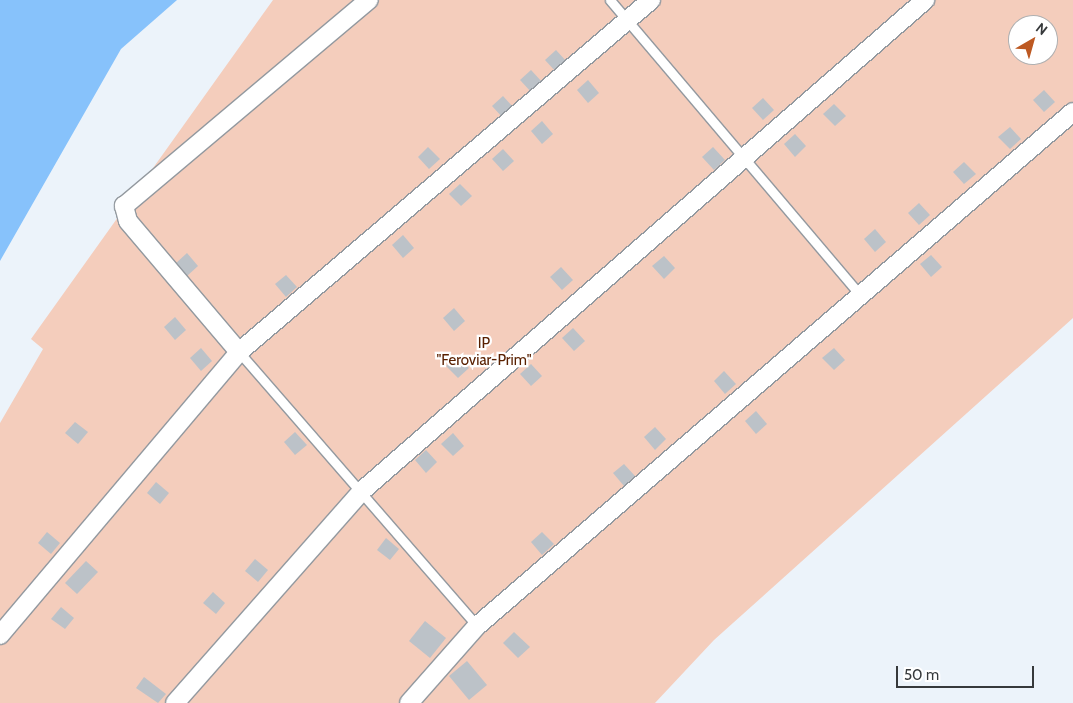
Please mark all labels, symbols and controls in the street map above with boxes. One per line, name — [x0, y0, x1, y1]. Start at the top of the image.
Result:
north arrow — [1008, 15, 1058, 65]
text: N — [1032, 19, 1051, 39]
park label: IP "Feroviar-Prim" — [437, 334, 531, 369]
scale bar — [898, 656, 1036, 688]
text: 50 m — [904, 666, 939, 684]

